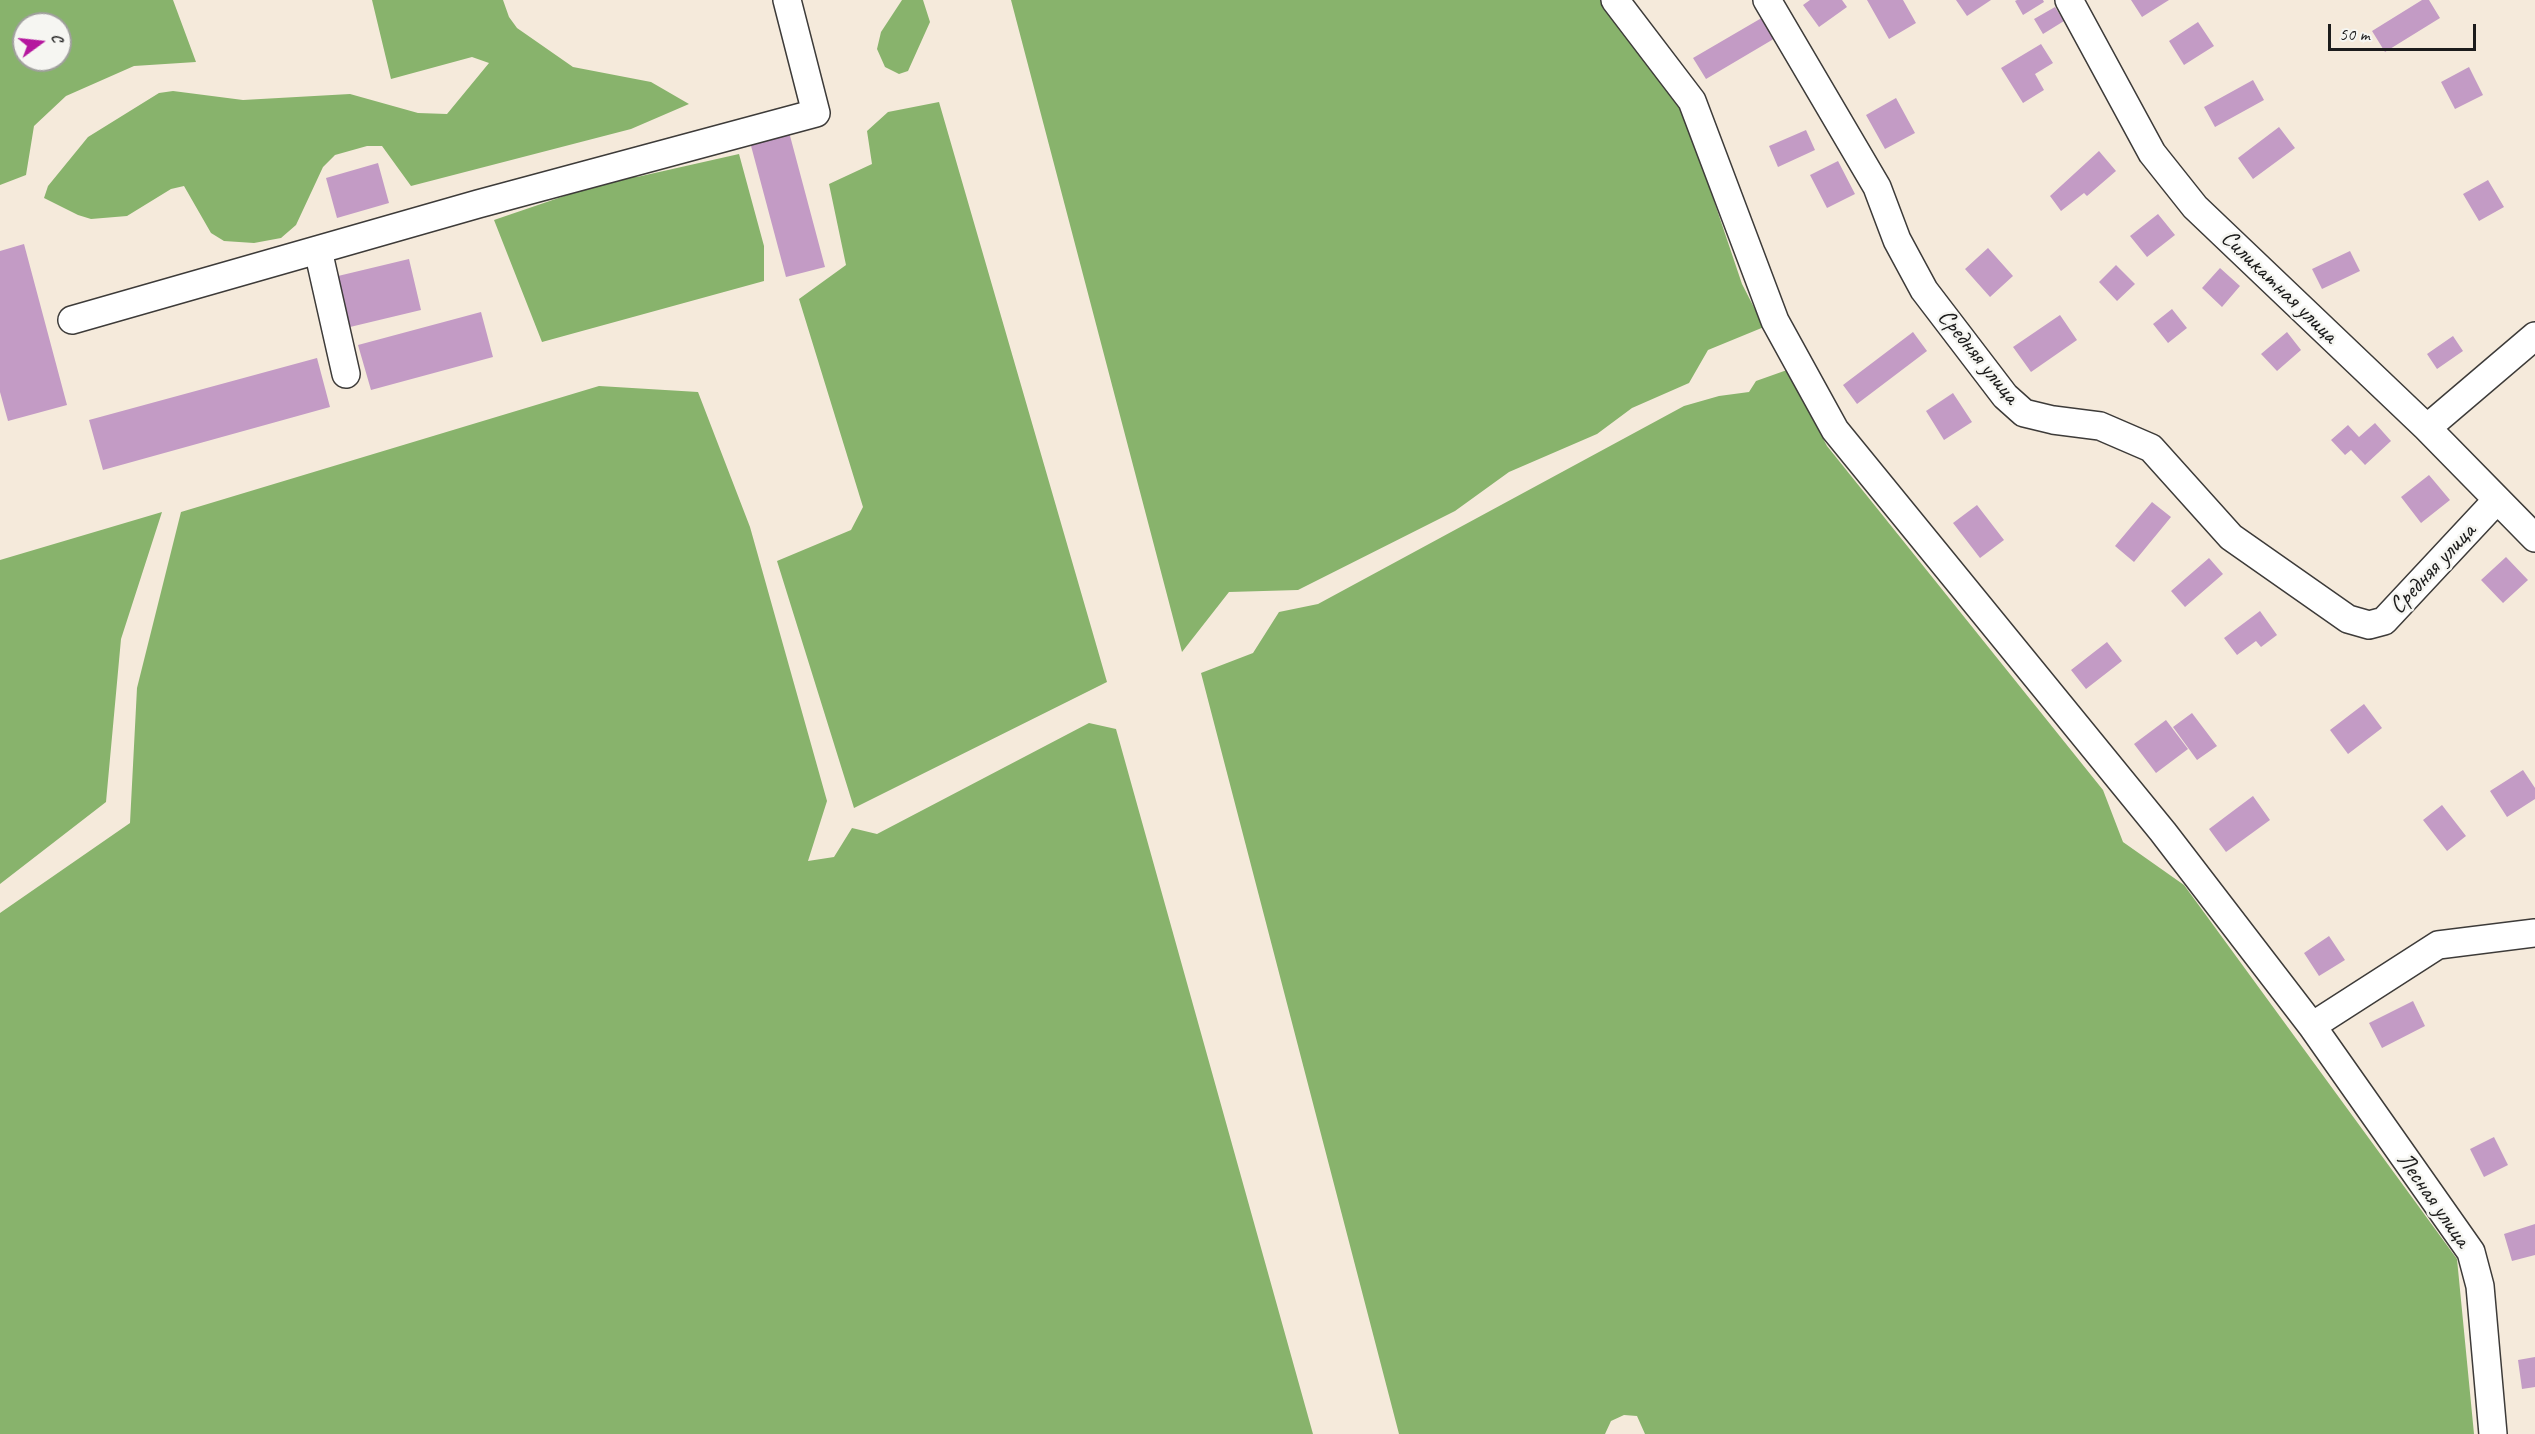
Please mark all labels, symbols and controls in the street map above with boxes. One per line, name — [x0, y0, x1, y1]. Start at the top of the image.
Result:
north arrow — [12, 12, 72, 72]
scale bar — [2331, 12, 2480, 50]
text: 50 m — [2339, 23, 2370, 45]
text: С — [47, 31, 68, 44]
street label: Силикатная улица — [2215, 224, 2343, 350]
street label: Средняя улица — [1931, 304, 2025, 410]
street label: Средняя улица — [2384, 518, 2482, 620]
street label: Лесная улица — [2390, 1147, 2476, 1253]

